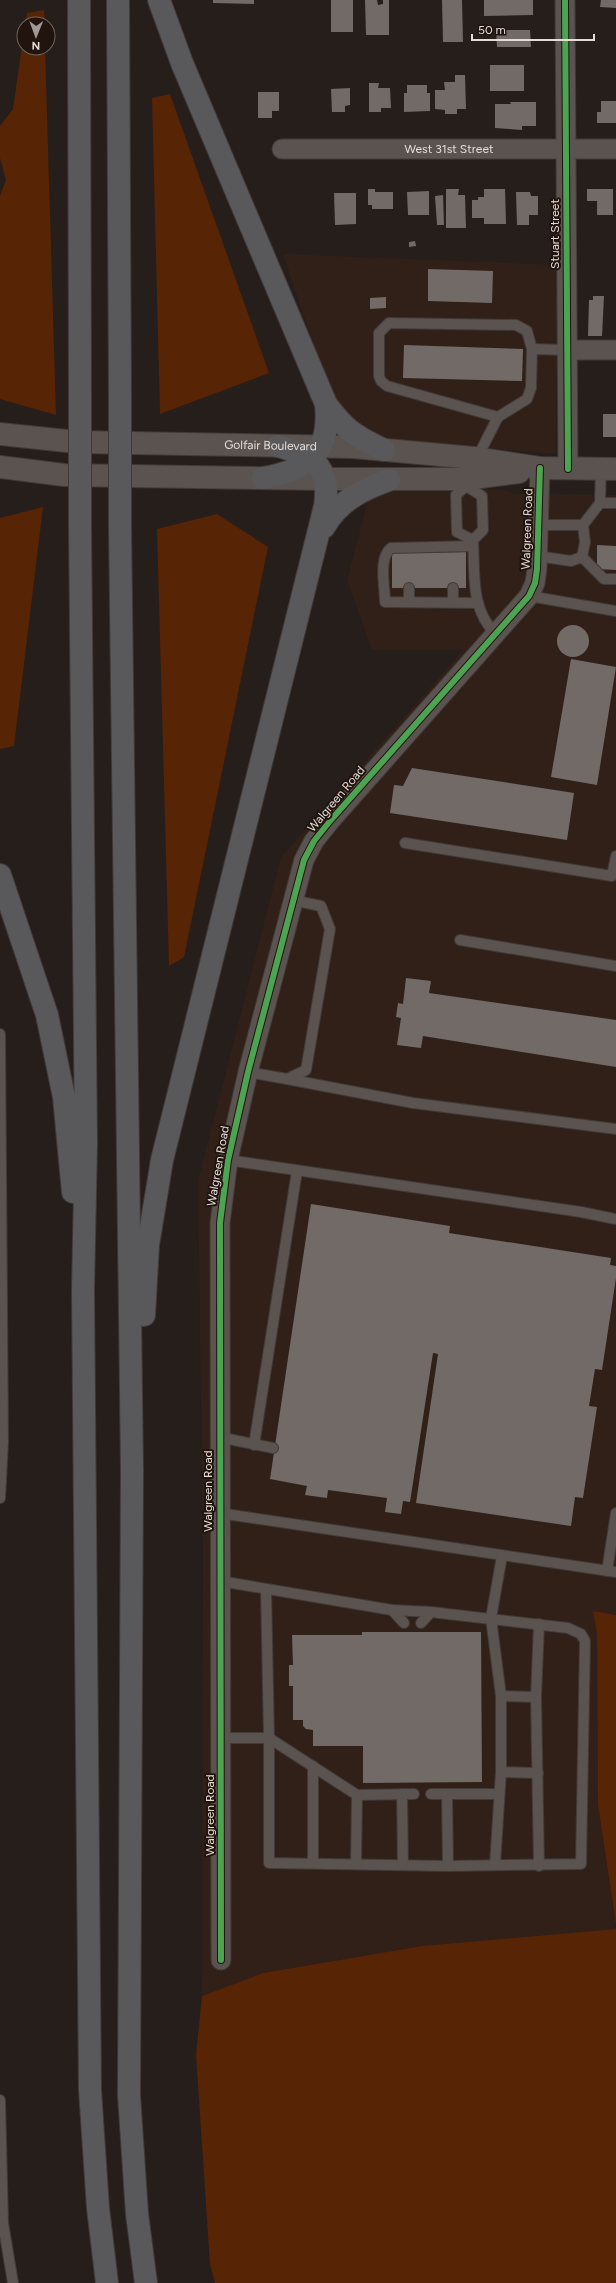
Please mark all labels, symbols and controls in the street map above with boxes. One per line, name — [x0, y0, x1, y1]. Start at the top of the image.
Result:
north arrow — [16, 16, 56, 56]
scale bar — [472, 16, 594, 42]
text: 50 m — [478, 23, 506, 37]
text: N — [31, 39, 40, 52]
street label: West 31st Street — [405, 142, 494, 156]
street label: Stuart Street — [548, 199, 562, 269]
street label: Golfair Boulevard — [224, 438, 317, 453]
street label: Walgreen Road — [519, 488, 535, 570]
street label: Walgreen Road — [305, 763, 367, 835]
street label: Walgreen Road — [204, 1125, 232, 1207]
street label: Walgreen Road — [201, 1450, 215, 1532]
street label: Walgreen Road — [203, 1774, 217, 1856]

